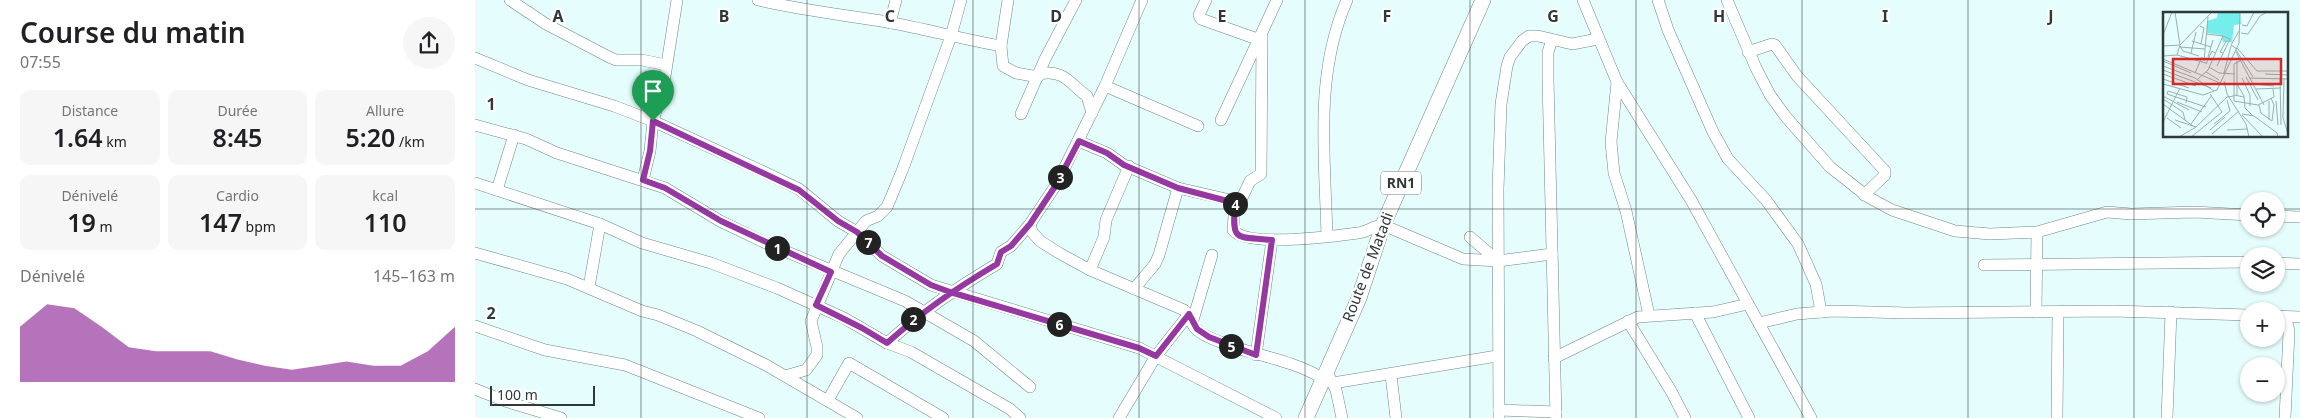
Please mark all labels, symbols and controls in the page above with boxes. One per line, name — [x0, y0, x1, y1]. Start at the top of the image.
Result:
text: A — [552, 5, 564, 27]
text: B — [719, 5, 729, 27]
text: C — [885, 5, 895, 27]
text: D — [1050, 5, 1062, 27]
text: E — [1218, 5, 1227, 27]
text: F — [1383, 5, 1391, 27]
text: G — [1547, 5, 1559, 27]
text: H — [1713, 5, 1725, 27]
text: I — [1882, 5, 1888, 27]
text: J — [2046, 5, 2054, 27]
inset map — [2163, 12, 2287, 138]
text: Course du matin — [20, 13, 246, 51]
button: share — [403, 17, 455, 69]
text: 07:55 — [20, 51, 61, 73]
pin — [632, 70, 674, 121]
icon: arrive — [639, 77, 667, 105]
text: 1 — [486, 93, 496, 115]
text: Distance — [61, 101, 118, 120]
text: Durée — [217, 101, 258, 120]
text: Allure — [366, 101, 404, 120]
text: 1.64 — [53, 120, 103, 154]
text: 8:45 — [213, 120, 262, 154]
text: 5:20 — [346, 120, 395, 154]
text: km — [103, 132, 127, 151]
text: /km — [395, 132, 425, 151]
pin: 3 — [1047, 164, 1073, 190]
text: 3 — [1056, 168, 1065, 187]
road number: RN1 — [1381, 172, 1421, 194]
text: Dénivelé — [61, 186, 118, 205]
text: Cardio — [216, 186, 259, 205]
text: kcal — [372, 186, 398, 205]
pin: 4 — [1223, 192, 1247, 216]
map controls — [2240, 192, 2285, 402]
button: locate — [2240, 192, 2285, 237]
text: 4 — [1231, 195, 1240, 214]
text: 19 — [67, 205, 96, 239]
text: 147 — [199, 205, 242, 239]
text: 110 — [364, 205, 407, 239]
street label: Route de Matadi — [1337, 209, 1397, 324]
text: m — [96, 217, 113, 236]
text: bpm — [242, 217, 276, 236]
pin: 7 — [855, 230, 881, 254]
text: 7 — [864, 233, 873, 252]
pin: 1 — [765, 236, 789, 260]
text: 1 — [773, 239, 782, 258]
button: layers — [2240, 247, 2285, 292]
text: Dénivelé — [20, 265, 85, 287]
text: 145–163 m — [373, 265, 455, 287]
text: 2 — [486, 302, 496, 324]
button: + — [2240, 302, 2285, 347]
pin: 2 — [901, 306, 925, 332]
text: 2 — [909, 310, 918, 329]
pin: 6 — [1047, 312, 1071, 336]
text: 6 — [1055, 315, 1064, 334]
pin: 5 — [1219, 334, 1243, 358]
text: 5 — [1227, 337, 1236, 356]
button: − — [2240, 357, 2285, 402]
scale bar — [490, 383, 595, 406]
text: 100 m — [497, 385, 538, 404]

